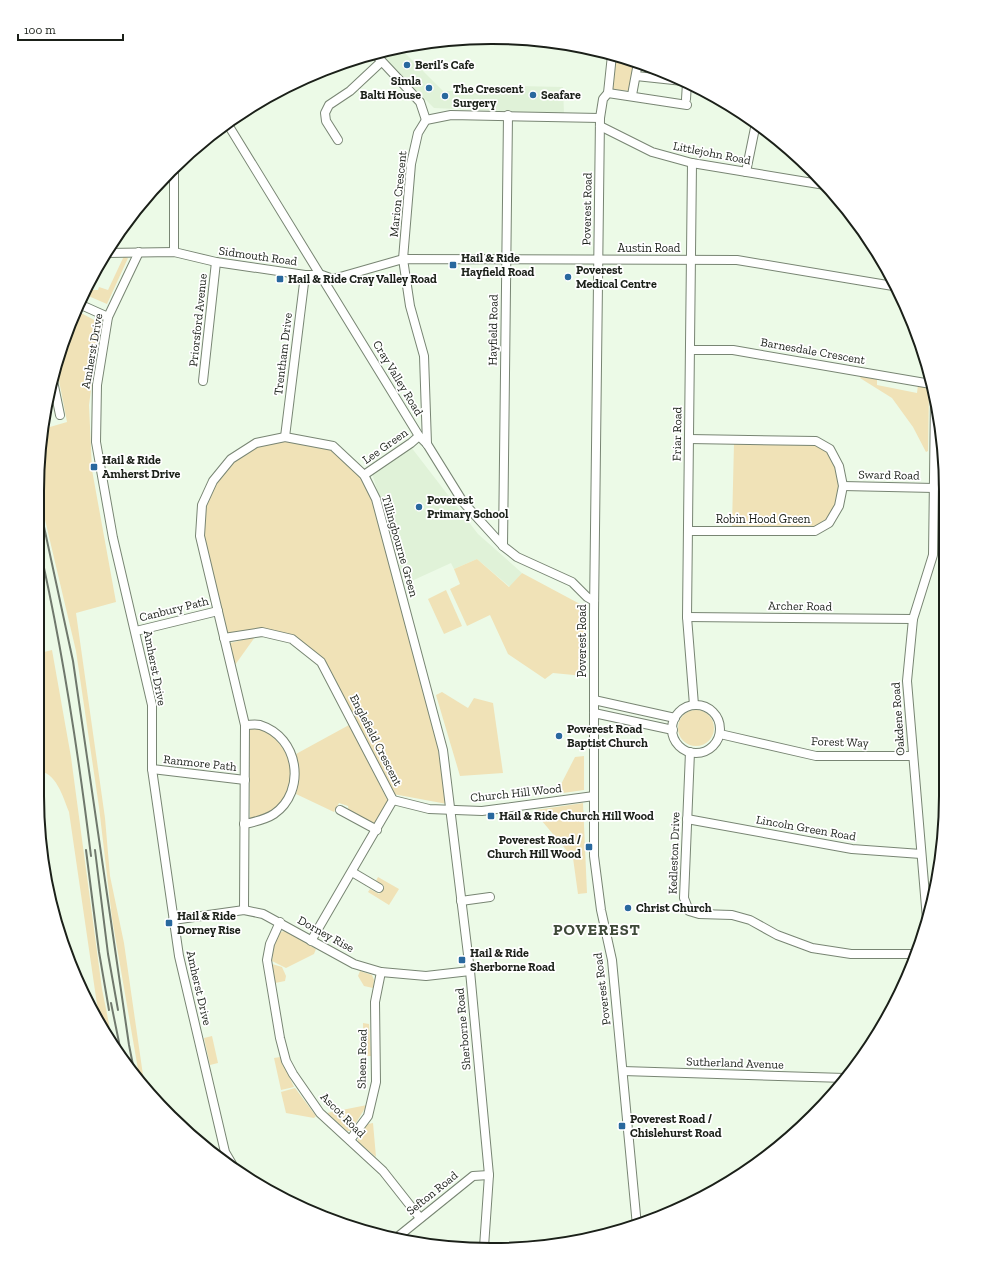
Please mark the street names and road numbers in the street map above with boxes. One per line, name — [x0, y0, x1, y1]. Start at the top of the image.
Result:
street label: Littlejohn Road — [672, 139, 752, 168]
street label: Marion Crescent — [387, 150, 410, 238]
street label: Poverest Road — [579, 172, 595, 246]
street label: Austin Road — [618, 241, 681, 255]
street label: Sidmouth Road — [218, 244, 299, 268]
street label: Priorsford Avenue — [186, 272, 210, 367]
street label: Hayfield Road — [485, 294, 501, 366]
street label: Amherst Drive — [78, 312, 106, 390]
street label: Trentham Drive — [271, 312, 295, 396]
street label: Barnesdale Crescent — [760, 335, 867, 367]
street label: Cray Valley Road — [370, 338, 426, 419]
street label: Friar Road — [670, 406, 684, 461]
street label: Lee Green — [360, 425, 410, 467]
street label: Sward Road — [858, 467, 920, 483]
street label: Tillingbourne Green — [379, 494, 421, 599]
street label: Robin Hood Green — [716, 512, 810, 526]
street label: Canbury Path — [138, 594, 210, 624]
street label: Archer Road — [768, 598, 833, 614]
street label: Poverest Road — [575, 604, 589, 678]
street label: Amherst Drive — [141, 629, 169, 707]
street label: Oakdene Road — [888, 681, 908, 756]
street label: Englefield Crescent — [347, 692, 405, 788]
street label: Forest Way — [811, 734, 870, 750]
street label: Ranmore Path — [163, 752, 238, 774]
street label: Church Hill Wood — [470, 781, 563, 805]
street label: Kedleston Drive — [666, 811, 682, 894]
street label: Lincoln Green Road — [755, 812, 857, 844]
street label: Dorney Rise — [295, 913, 357, 955]
street label: Amherst Drive — [184, 949, 214, 1027]
street label: Poverest Road — [591, 951, 613, 1026]
street label: Sherborne Road — [452, 987, 474, 1071]
street label: Sheen Road — [354, 1029, 370, 1089]
street label: Sutherland Avenue — [686, 1054, 784, 1072]
street label: Ascot Road — [318, 1090, 369, 1141]
street label: Sefton Road — [404, 1168, 461, 1218]

